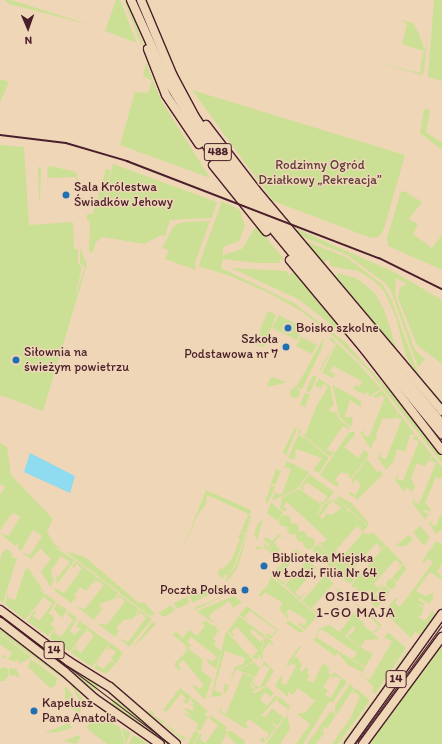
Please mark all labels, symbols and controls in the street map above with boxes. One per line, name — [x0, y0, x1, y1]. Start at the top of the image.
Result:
north arrow — [8, 8, 48, 48]
text: N — [24, 34, 32, 47]
road number: 488 — [203, 142, 233, 162]
park label: Rodzinny Ogród Działkowy „Rekreacja” — [258, 158, 382, 189]
place label: Sala Królestwa Świadków Jehowy — [74, 180, 173, 211]
marker: Sala Królestwa Świadków Jehowy — [61, 190, 71, 200]
place label: Boisko szkolne — [296, 320, 378, 336]
marker: Boisko szkolne — [283, 323, 293, 333]
place label: Szkoła Podstawowa nr 7 — [184, 332, 278, 363]
marker: Szkoła Podstawowa nr 7 — [281, 342, 291, 352]
place label: Siłownia na świeżym powietrzu — [24, 345, 129, 376]
marker: Siłownia na świeżym powietrzu — [11, 355, 21, 365]
place label: Biblioteka Miejska w Łodzi, Filia Nr 64 — [272, 551, 378, 582]
marker: Biblioteka Miejska w Łodzi, Filia Nr 64 — [259, 561, 269, 571]
place label: Poczta Polska — [161, 582, 237, 598]
marker: Poczta Polska — [240, 585, 250, 595]
district label: OSIEDLE 1-GO MAJA — [316, 589, 396, 622]
road number: 14 — [43, 640, 65, 660]
road number: 14 — [385, 669, 407, 689]
place label: Kapelusz Pana Anatola — [42, 696, 117, 727]
marker: Kapelusz Pana Anatola — [29, 706, 39, 716]

